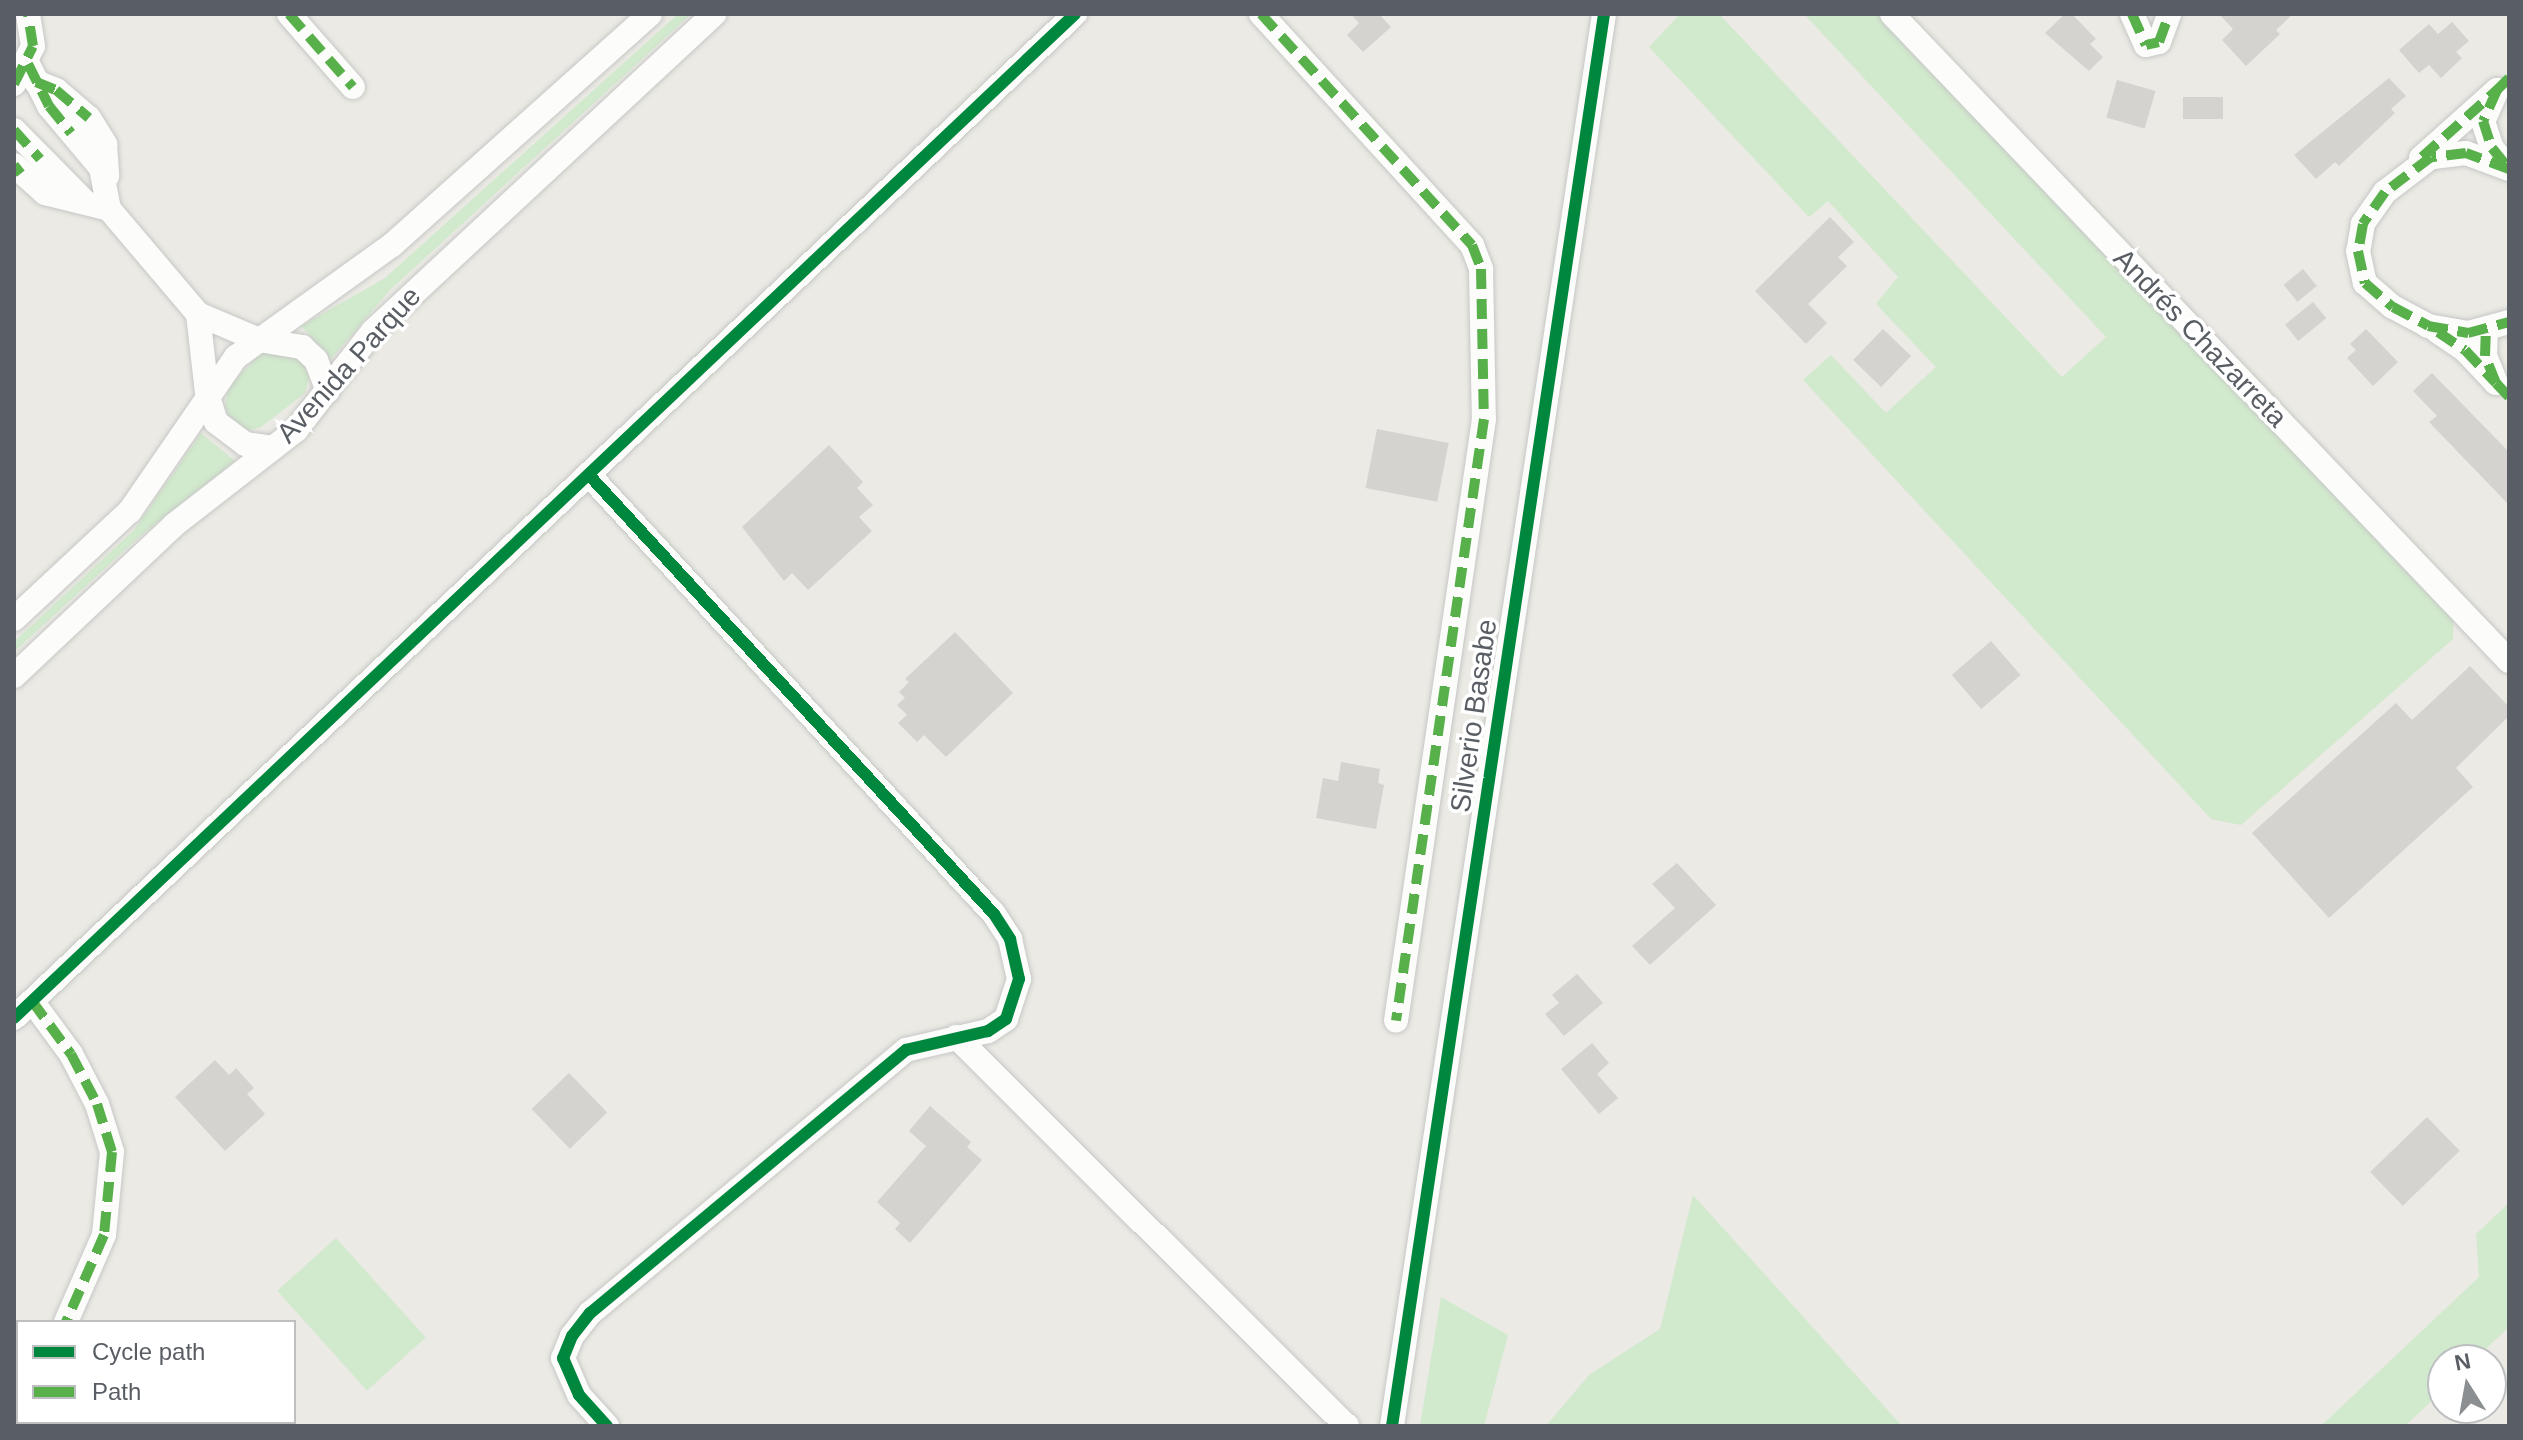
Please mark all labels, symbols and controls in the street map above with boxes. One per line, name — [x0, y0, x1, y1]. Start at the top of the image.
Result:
street label: Andrés Chazarreta — [2106, 242, 2294, 434]
street label: Avenida Parque — [270, 280, 428, 450]
street label: Silverio Basabe — [1444, 617, 1504, 815]
legend — [16, 1320, 296, 1424]
text: Cycle path — [92, 1338, 205, 1365]
north arrow — [2427, 1344, 2507, 1424]
text: N — [2453, 1348, 2473, 1376]
text: Path — [92, 1378, 141, 1405]

